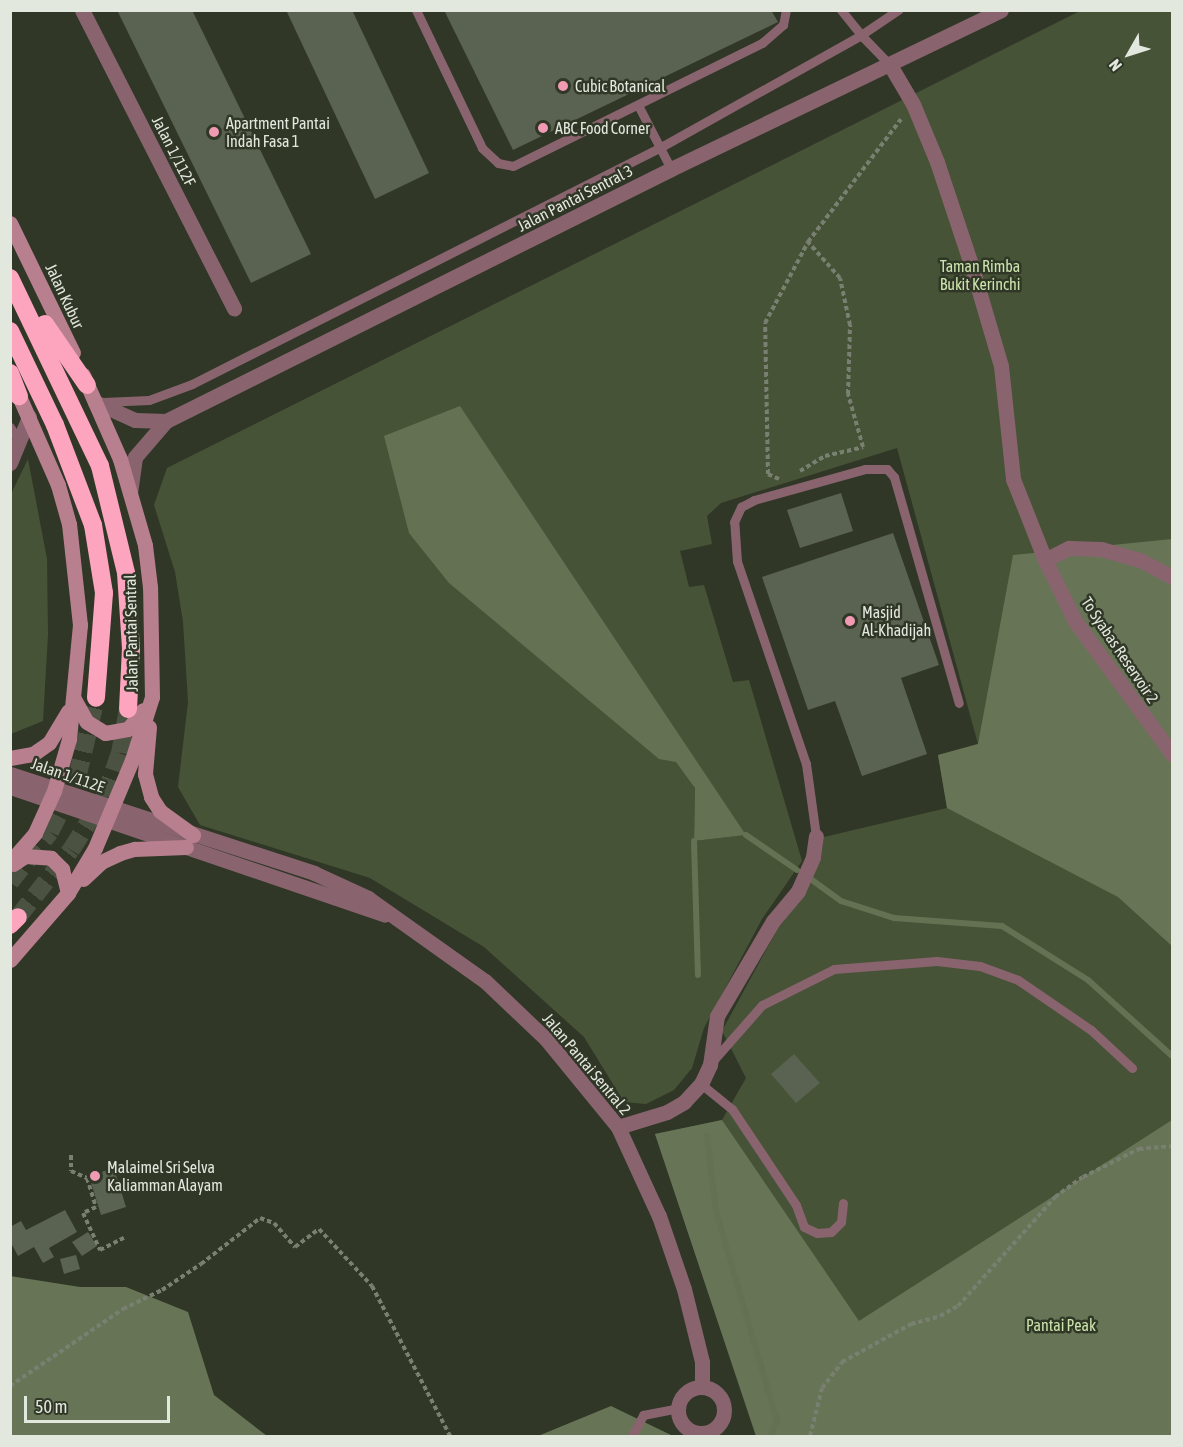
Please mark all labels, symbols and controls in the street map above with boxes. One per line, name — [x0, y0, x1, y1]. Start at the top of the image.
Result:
north arrow — [1099, 24, 1159, 84]
text: N — [1105, 56, 1125, 75]
place label: Cubic Botanical — [575, 76, 665, 96]
marker: Cubic Botanical — [556, 79, 570, 93]
street label: Jalan 1/112F — [148, 113, 200, 189]
place label: Apartment Pantai Indah Fasa 1 — [226, 113, 330, 151]
place label: ABC Food Corner — [555, 118, 650, 138]
marker: ABC Food Corner — [536, 121, 550, 135]
marker: Apartment Pantai Indah Fasa 1 — [207, 125, 221, 139]
street label: Jalan Pantai Sentral 3 — [514, 161, 636, 235]
park label: Taman Rimba Bukit Kerinchi — [940, 256, 1020, 294]
street label: Jalan Kubur — [42, 260, 88, 332]
street label: Jalan Pantai Sentral — [120, 574, 142, 692]
street label: To Syabas Reservoir 2 — [1077, 593, 1163, 707]
place label: Masjid Al-Khadijah — [862, 602, 931, 640]
marker: Masjid Al-Khadijah — [843, 614, 857, 628]
street label: Jalan 1/112E — [29, 753, 107, 797]
street label: Jalan Pantai Sentral 2 — [539, 1009, 635, 1119]
place label: Malaimel Sri Selva Kaliamman Alayam — [107, 1157, 223, 1195]
marker: Malaimel Sri Selva Kaliamman Alayam — [88, 1169, 102, 1183]
park label: Pantai Peak — [1026, 1315, 1096, 1335]
scale bar — [27, 1384, 172, 1422]
text: 50 m — [35, 1396, 67, 1417]

